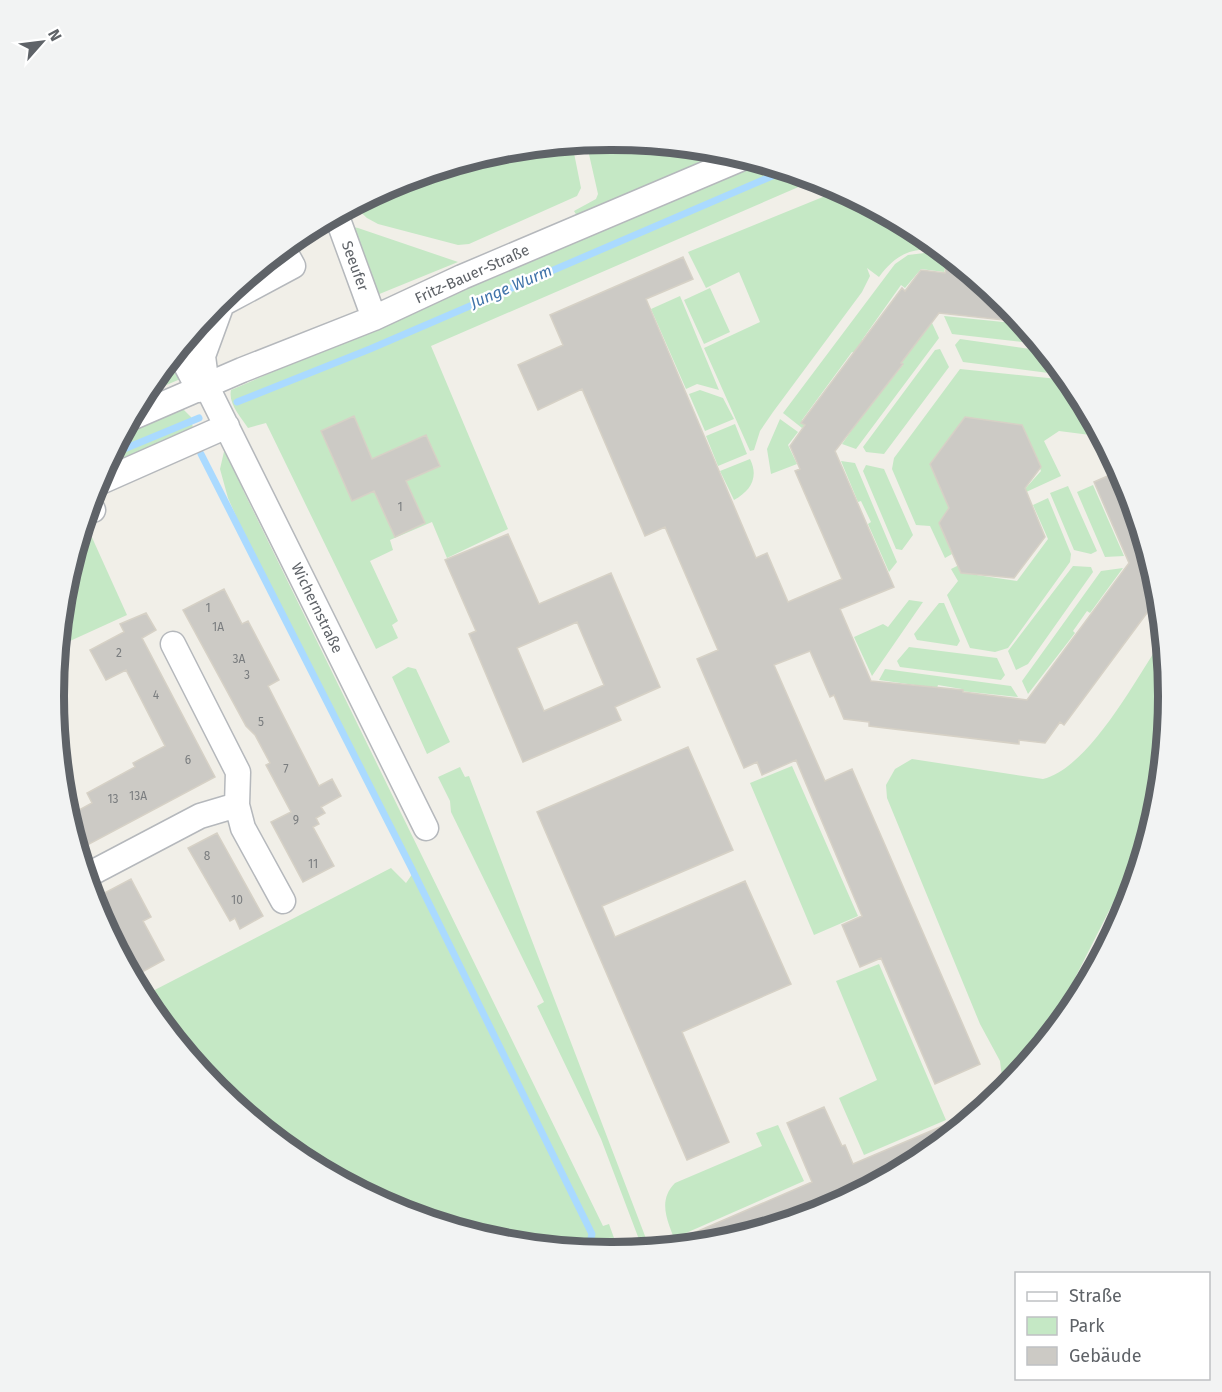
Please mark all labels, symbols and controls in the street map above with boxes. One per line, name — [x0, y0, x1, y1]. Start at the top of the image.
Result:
north arrow — [12, 12, 72, 72]
text: N — [44, 26, 66, 44]
street label: Seeufer — [338, 238, 372, 294]
street label: Fritz-Bauer-Straße — [412, 241, 532, 307]
water label: Junge Wurm — [467, 261, 555, 313]
house number: 1 — [397, 500, 403, 514]
street label: Wichernstraße — [287, 560, 347, 656]
house number: 1 — [205, 601, 211, 615]
house number: 1A — [212, 620, 224, 634]
house number: 2 — [116, 646, 122, 660]
house number: 3A — [233, 652, 246, 666]
house number: 3 — [244, 668, 250, 682]
house number: 4 — [153, 688, 160, 702]
house number: 5 — [258, 715, 264, 729]
house number: 6 — [185, 753, 191, 767]
house number: 7 — [283, 762, 289, 776]
house number: 13A — [129, 789, 147, 803]
house number: 13 — [107, 792, 119, 806]
house number: 9 — [293, 813, 299, 827]
house number: 8 — [204, 849, 211, 863]
house number: 11 — [308, 857, 318, 871]
house number: 10 — [231, 893, 243, 907]
legend — [1015, 1272, 1210, 1380]
text: Straße — [1069, 1285, 1122, 1307]
text: Park — [1069, 1315, 1105, 1337]
text: Gebäude — [1069, 1345, 1142, 1367]

